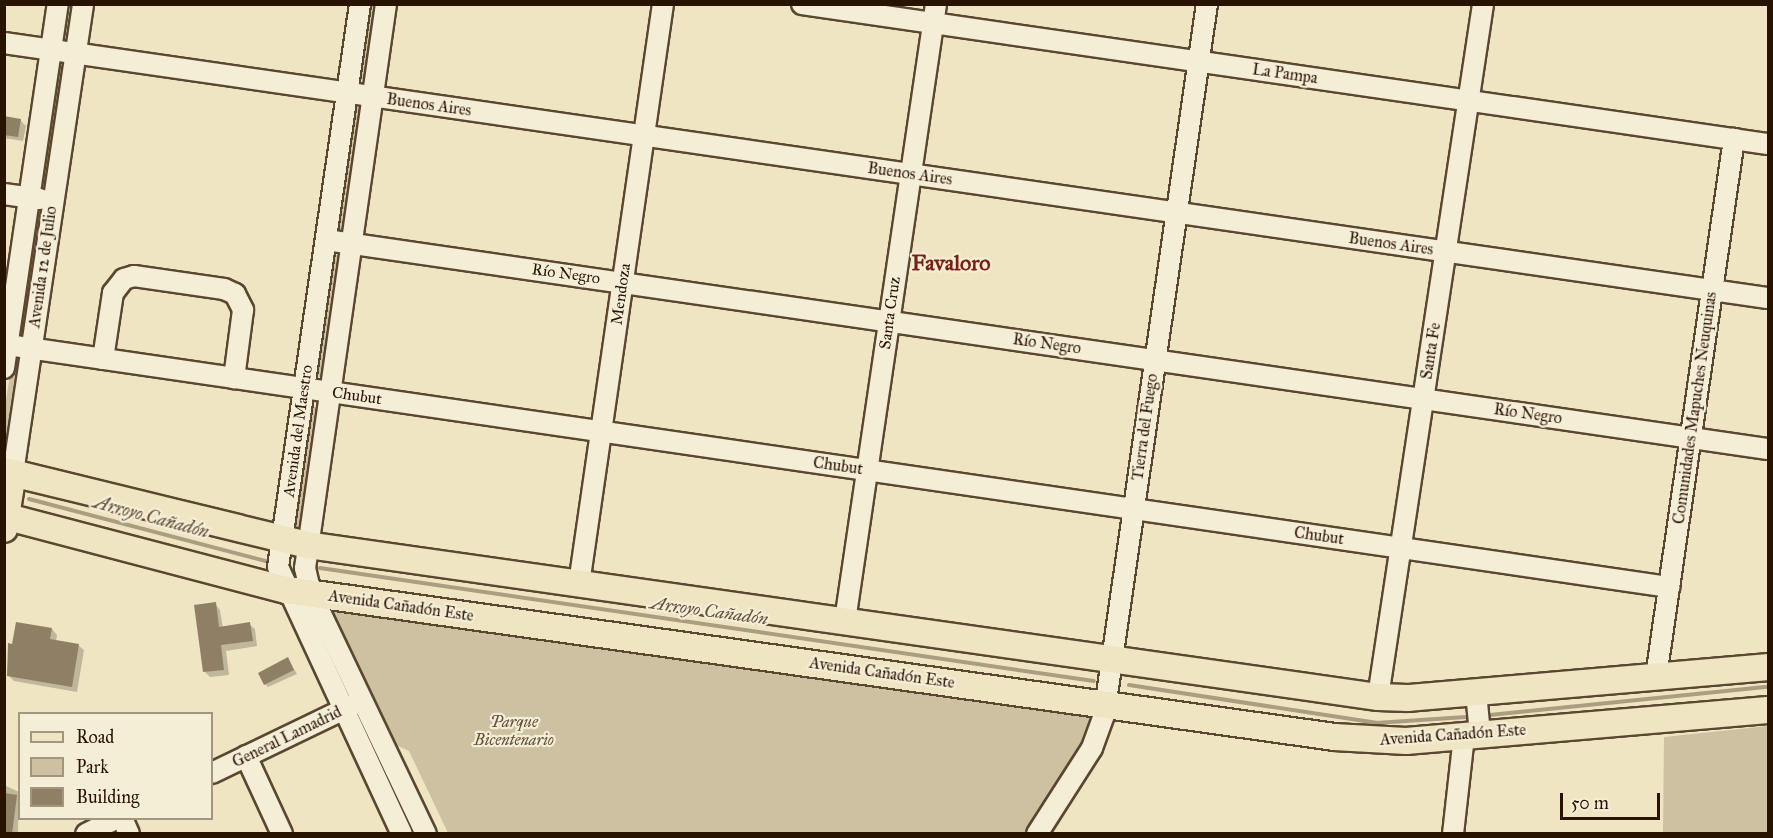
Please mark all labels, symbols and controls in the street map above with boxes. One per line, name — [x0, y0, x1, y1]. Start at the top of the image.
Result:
street label: La Pampa — [1251, 60, 1319, 88]
street label: Buenos Aires — [385, 90, 473, 120]
street label: Buenos Aires — [866, 159, 954, 189]
street label: Avenida 12 de Julio — [25, 205, 61, 329]
street label: Buenos Aires — [1347, 229, 1435, 259]
district label: Favaloro — [911, 250, 991, 276]
street label: Río Negro — [531, 260, 601, 288]
street label: Mendoza — [607, 262, 635, 326]
street label: Santa Cruz — [875, 275, 905, 351]
street label: Comunidades Mapuches Neuquinas — [1669, 291, 1721, 525]
street label: Santa Fe — [1417, 321, 1445, 381]
street label: Río Negro — [1012, 330, 1082, 358]
street label: Avenida del Maestro — [279, 364, 317, 498]
street label: Tierra del Fuego — [1128, 372, 1162, 482]
street label: Chubut — [331, 383, 383, 409]
street label: Río Negro — [1493, 400, 1563, 428]
street label: Chubut — [812, 453, 864, 479]
water label: Arroyo Cañadón — [91, 491, 211, 543]
street label: Chubut — [1293, 523, 1345, 549]
street label: Avenida Cañadón Este — [327, 586, 475, 626]
water label: Arroyo Cañadón — [649, 592, 769, 630]
street label: Avenida Cañadón Este — [808, 653, 956, 693]
street label: General Lamadrid — [229, 702, 345, 772]
legend — [18, 712, 213, 820]
park label: Parque Bicentenario — [474, 712, 554, 750]
street label: Avenida Cañadón Este — [1379, 720, 1527, 750]
text: Road — [76, 726, 114, 748]
text: Park — [76, 756, 109, 778]
scale bar — [1563, 781, 1664, 819]
text: Building — [76, 786, 139, 808]
text: 50 m — [1571, 792, 1609, 814]

